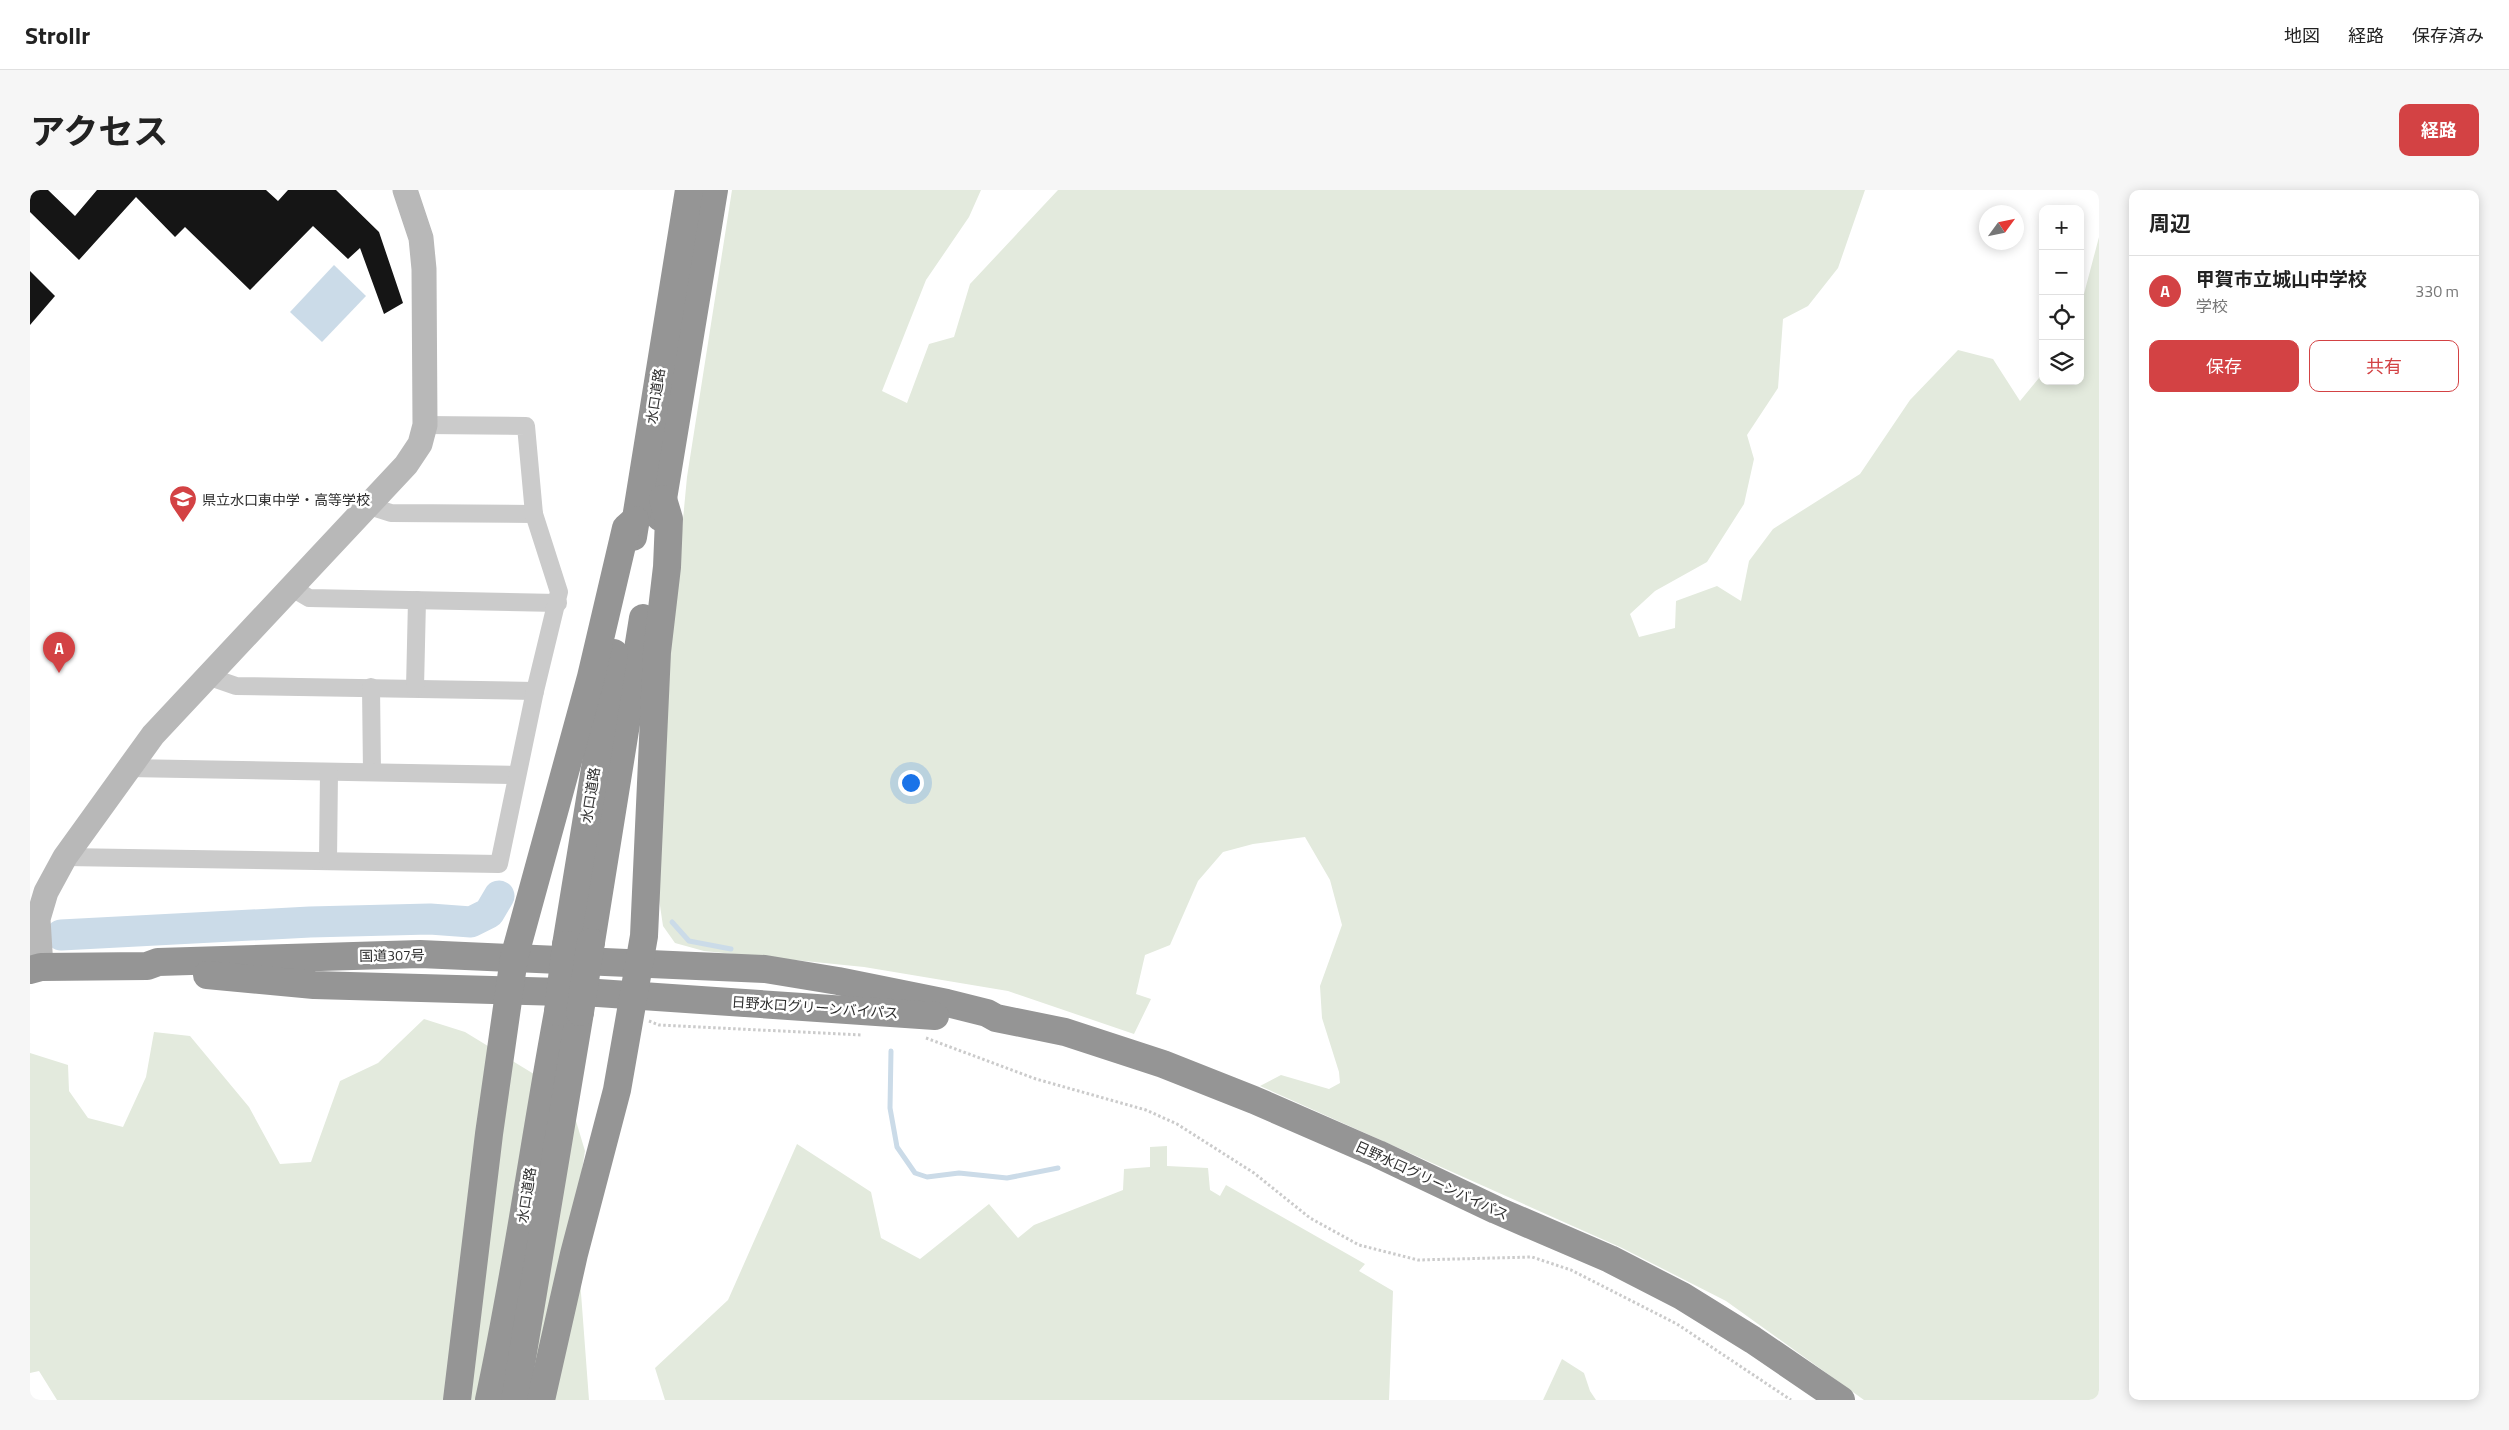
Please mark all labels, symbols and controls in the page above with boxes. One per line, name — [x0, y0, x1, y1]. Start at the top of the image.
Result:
text: Strollr — [25, 17, 90, 53]
text: 地図 — [2284, 22, 2320, 49]
text: 経路 — [2348, 22, 2384, 49]
text: 保存済み — [2412, 22, 2484, 49]
text: アクセス — [30, 104, 168, 158]
button: 経路 — [2399, 104, 2479, 156]
north arrow — [1979, 205, 2024, 250]
map controls — [2039, 205, 2084, 385]
button: + — [2039, 205, 2084, 250]
text: 周辺 — [2149, 207, 2191, 239]
button: − — [2039, 250, 2084, 295]
text: 甲賀市立城山中学校 — [2196, 264, 2367, 293]
text: A — [2160, 279, 2170, 303]
text: 330 m — [2415, 279, 2459, 303]
text: 学校 — [2196, 294, 2228, 318]
button: locate — [2039, 295, 2084, 340]
button: layers — [2039, 340, 2084, 385]
button: 保存 — [2149, 340, 2299, 392]
button: 共有 — [2309, 340, 2459, 392]
street label: 水口道路 — [640, 367, 670, 425]
school or university icon: 県立水口東中学・高等学校 — [168, 484, 198, 523]
place label: 県立水口東中学・高等学校 — [202, 489, 370, 510]
pin: A — [43, 632, 75, 673]
street label: 水口道路 — [575, 766, 605, 824]
your location — [898, 770, 924, 796]
street label: 国道307号 — [359, 944, 425, 966]
street label: 日野水口グリーンバイパス — [731, 991, 899, 1023]
street label: 日野水口グリーンバイパス — [1352, 1135, 1512, 1225]
street label: 水口道路 — [511, 1166, 541, 1224]

